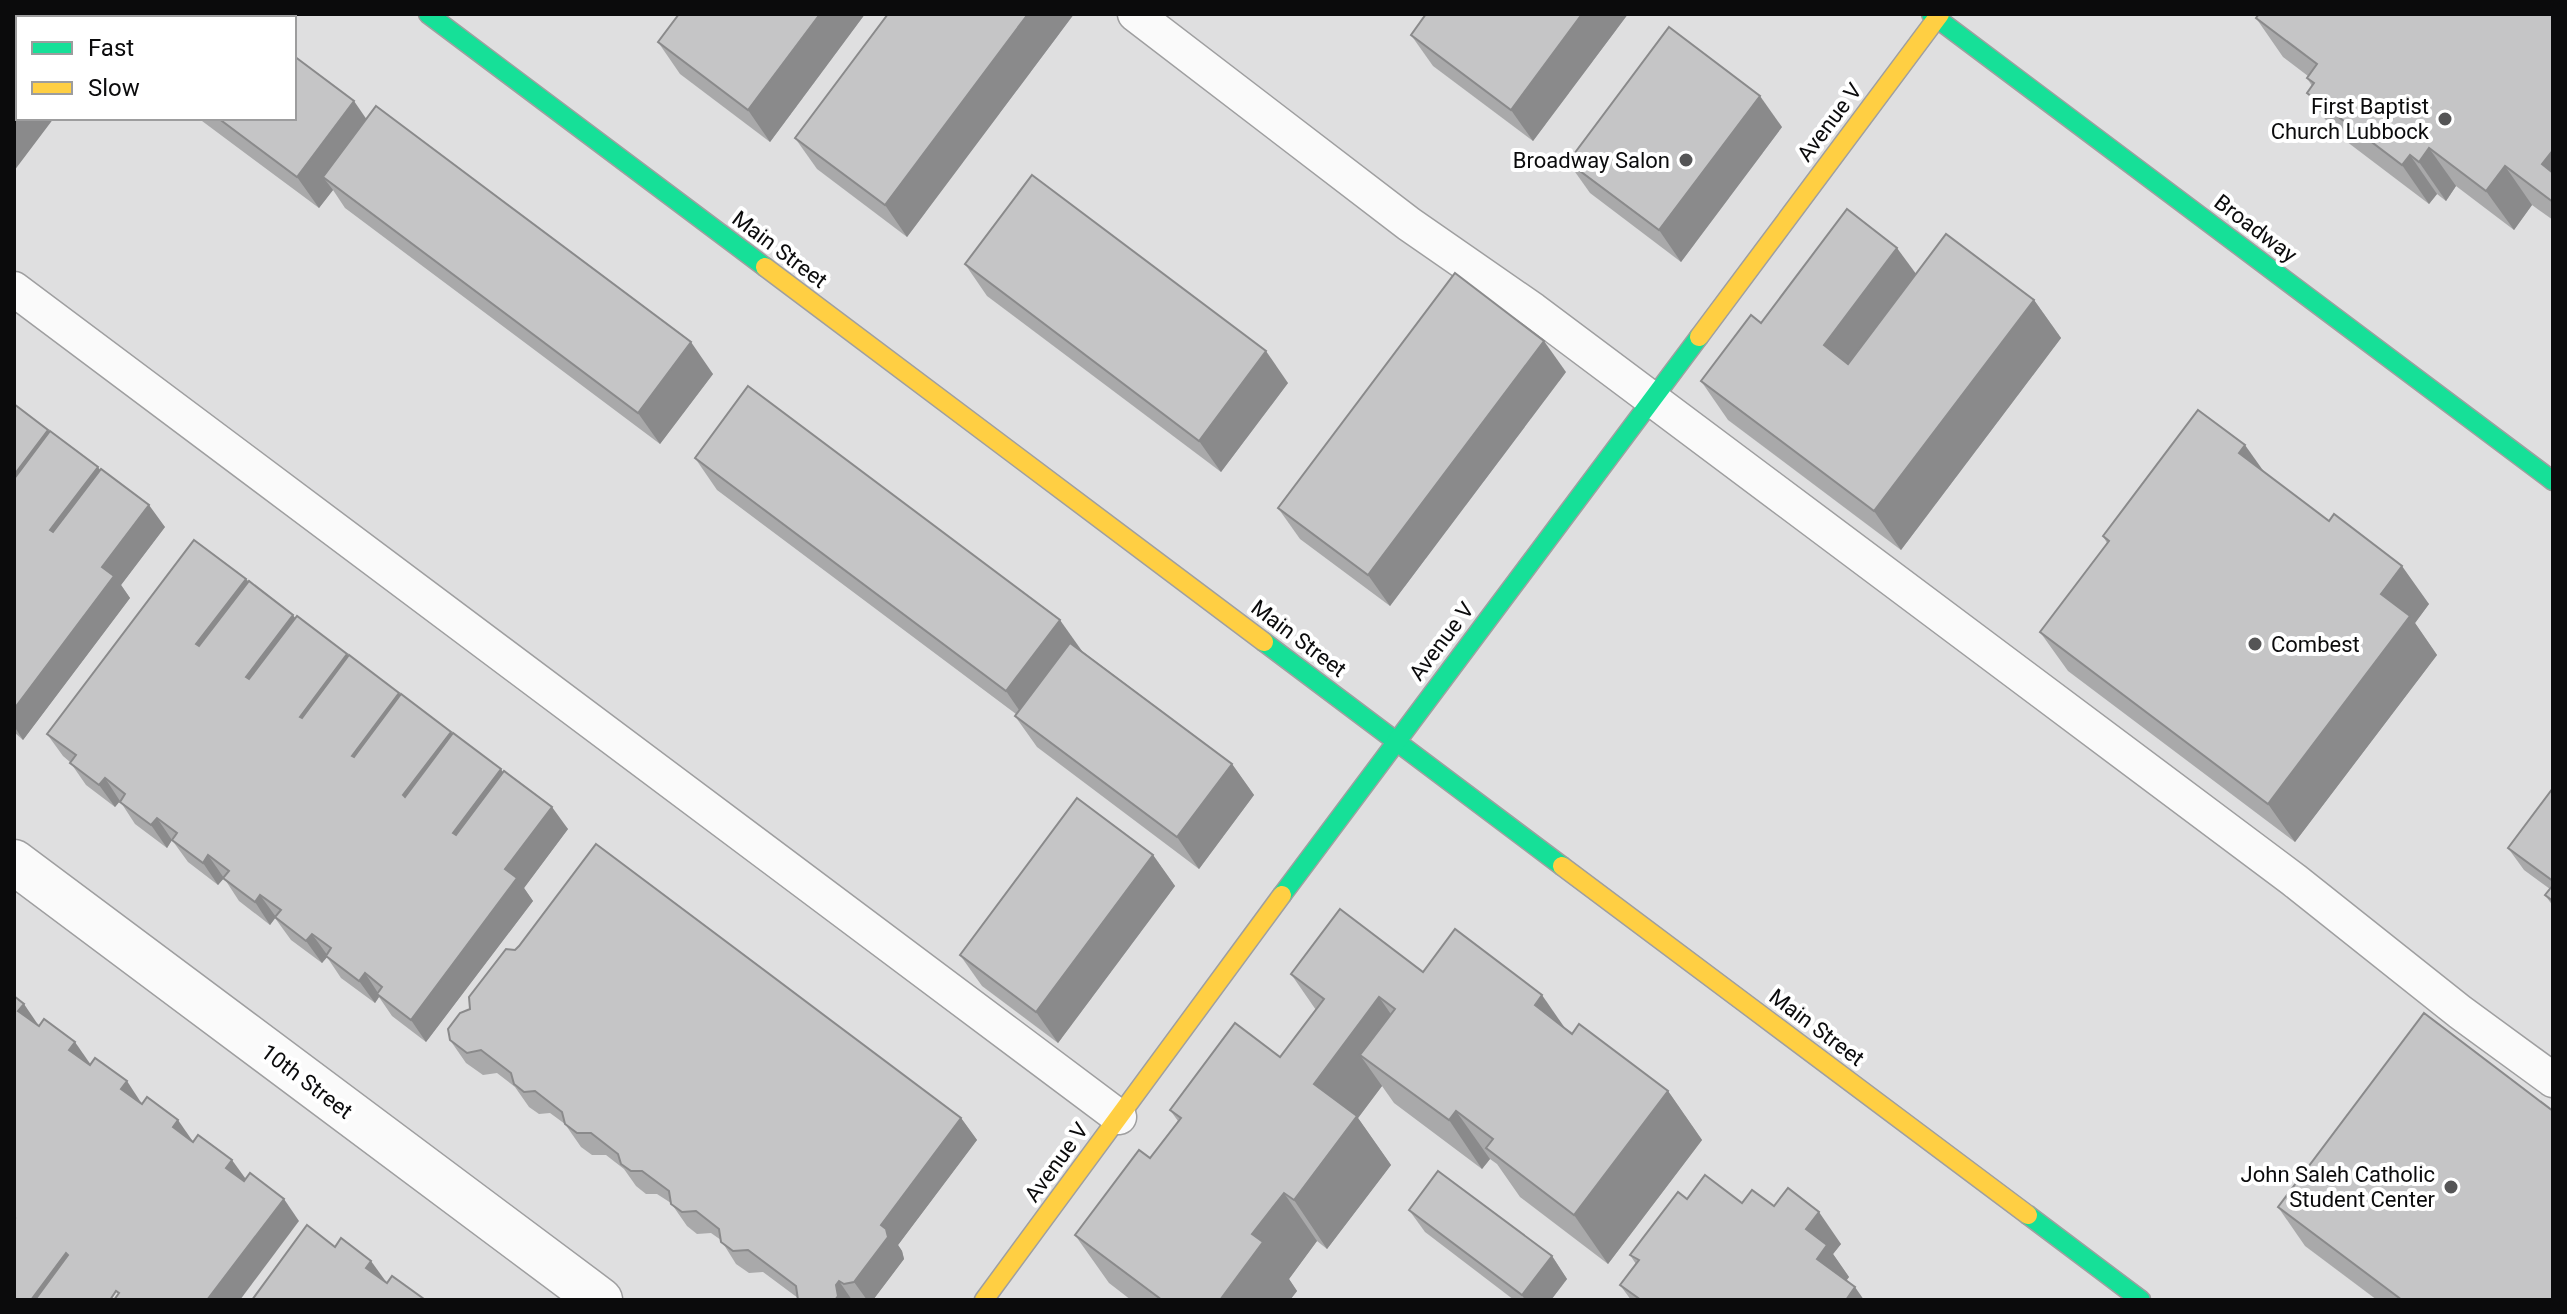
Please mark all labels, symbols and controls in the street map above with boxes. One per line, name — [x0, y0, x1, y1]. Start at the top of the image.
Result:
legend — [16, 16, 296, 120]
text: Fast — [88, 34, 134, 62]
text: Slow — [88, 74, 140, 102]
street label: Avenue V — [1792, 78, 1867, 166]
place label: First Baptist Church Lubbock — [2271, 94, 2430, 144]
marker: First Baptist Church Lubbock — [2436, 110, 2454, 128]
place label: Broadway Salon — [1513, 148, 1670, 173]
marker: Broadway Salon — [1677, 151, 1695, 169]
street label: Broadway — [2210, 189, 2302, 268]
street label: Main Street — [727, 206, 832, 293]
street label: Main Street — [1246, 595, 1351, 682]
street label: Avenue V — [1404, 597, 1479, 685]
place label: Combest — [2271, 632, 2360, 657]
marker: Combest — [2246, 635, 2264, 653]
street label: Main Street — [1764, 984, 1869, 1071]
street label: 10th Street — [256, 1039, 357, 1124]
street label: Avenue V — [1019, 1118, 1093, 1207]
place label: John Saleh Catholic Student Center — [2241, 1162, 2436, 1212]
marker: John Saleh Catholic Student Center — [2442, 1178, 2460, 1196]

